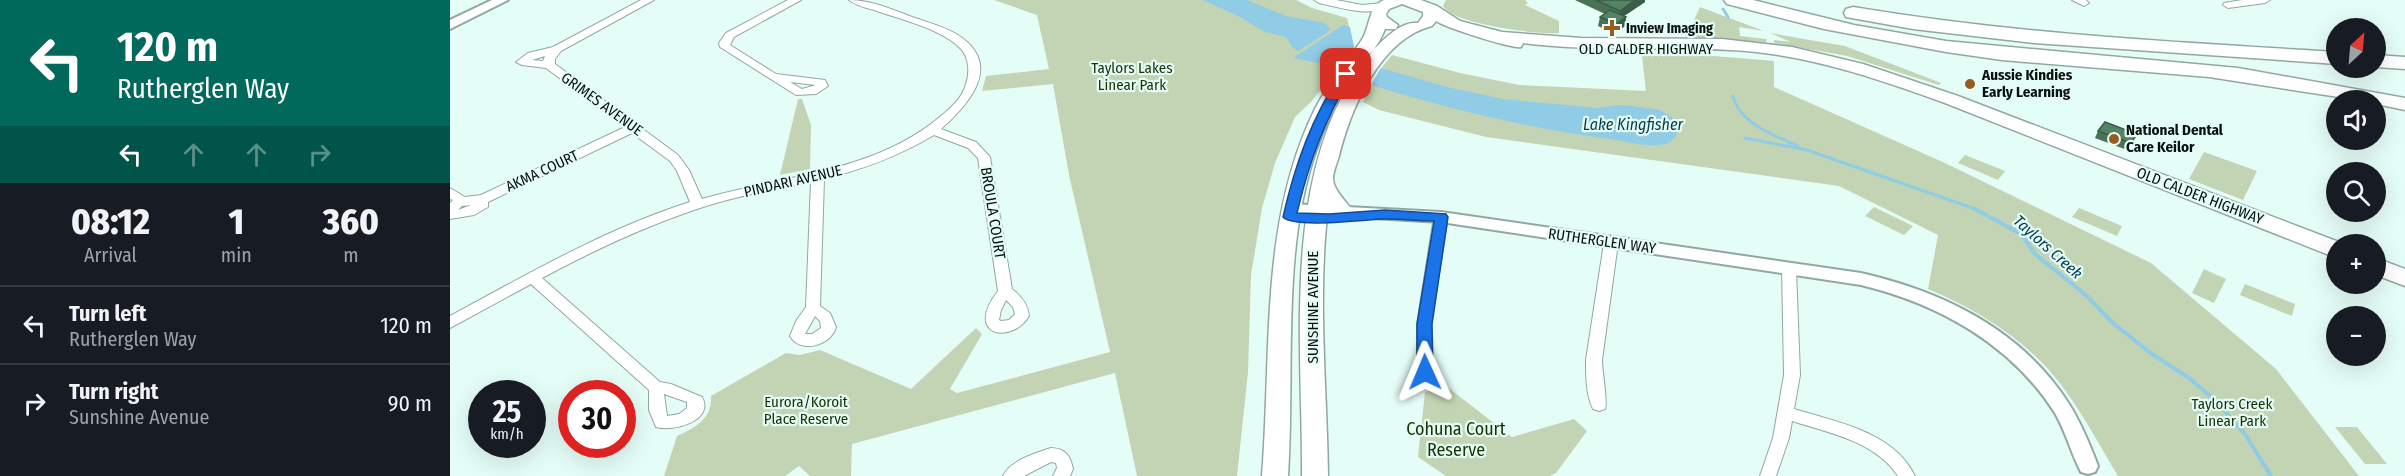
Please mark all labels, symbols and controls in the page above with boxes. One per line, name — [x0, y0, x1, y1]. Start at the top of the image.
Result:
north arrow — [2326, 18, 2386, 78]
map controls — [2326, 18, 2386, 366]
marker: Inview Imaging — [1603, 19, 1621, 37]
place label: Inview Imaging — [1626, 20, 1713, 37]
text: 120 m — [117, 22, 218, 72]
icon: left — [18, 24, 96, 102]
street label: OLD CALDER HIGHWAY — [1579, 40, 1714, 58]
pin — [1320, 48, 1371, 99]
icon: arrive — [1329, 57, 1362, 90]
park label: Taylors Lakes Linear Park — [1091, 59, 1173, 94]
place label: Aussie Kindies Early Learning — [1981, 66, 2073, 101]
street label: GRIMES AVENUE — [558, 68, 646, 140]
text: Rutherglen Way — [117, 73, 289, 105]
marker: Aussie Kindies Early Learning — [1963, 77, 1977, 91]
button: sound — [2326, 90, 2386, 150]
water label: Lake Kingfisher — [1583, 115, 1683, 134]
place label: National Dental Care Keilor — [2126, 121, 2224, 156]
marker: National Dental Care Keilor — [2107, 132, 2121, 146]
icon: left — [114, 138, 147, 171]
icon: ahead — [177, 138, 210, 171]
icon: ahead — [240, 138, 273, 171]
icon: right — [303, 138, 336, 171]
street label: AKMA COURT — [503, 146, 581, 196]
street label: PINDARI AVENUE — [742, 161, 844, 201]
button: search — [2326, 162, 2386, 222]
street label: OLD CALDER HIGHWAY — [2134, 164, 2266, 229]
street label: BROULA COURT — [977, 166, 1009, 260]
text: 08:12 — [71, 200, 150, 244]
text: 1 — [228, 200, 244, 244]
text: 360 — [323, 200, 379, 244]
water label: Taylors Creek — [2010, 211, 2086, 283]
street label: RUTHERGLEN WAY — [1547, 225, 1658, 258]
button: + — [2326, 234, 2386, 294]
text: Arrival — [84, 243, 137, 267]
text: min — [221, 243, 252, 267]
text: m — [343, 243, 359, 267]
street label: SUNSHINE AVENUE — [1304, 251, 1322, 363]
text: Turn left — [69, 300, 147, 327]
button: − — [2326, 306, 2386, 366]
icon: left — [18, 309, 51, 342]
text: 120 m — [380, 312, 432, 339]
text: Rutherglen Way — [69, 327, 197, 351]
position arrow — [1393, 340, 1457, 404]
text: Turn right — [69, 378, 158, 405]
speed limit sign: 30 — [558, 380, 636, 458]
icon: right — [18, 387, 51, 420]
text: 90 m — [388, 390, 432, 417]
park label: Eurora/Koroit Place Reserve — [764, 393, 848, 428]
text: 25 — [493, 394, 521, 430]
park label: Taylors Creek Linear Park — [2192, 395, 2272, 430]
text: Sunshine Avenue — [69, 405, 209, 429]
park label: Cohuna Court Reserve — [1406, 418, 1506, 461]
text: km/h — [490, 425, 524, 443]

